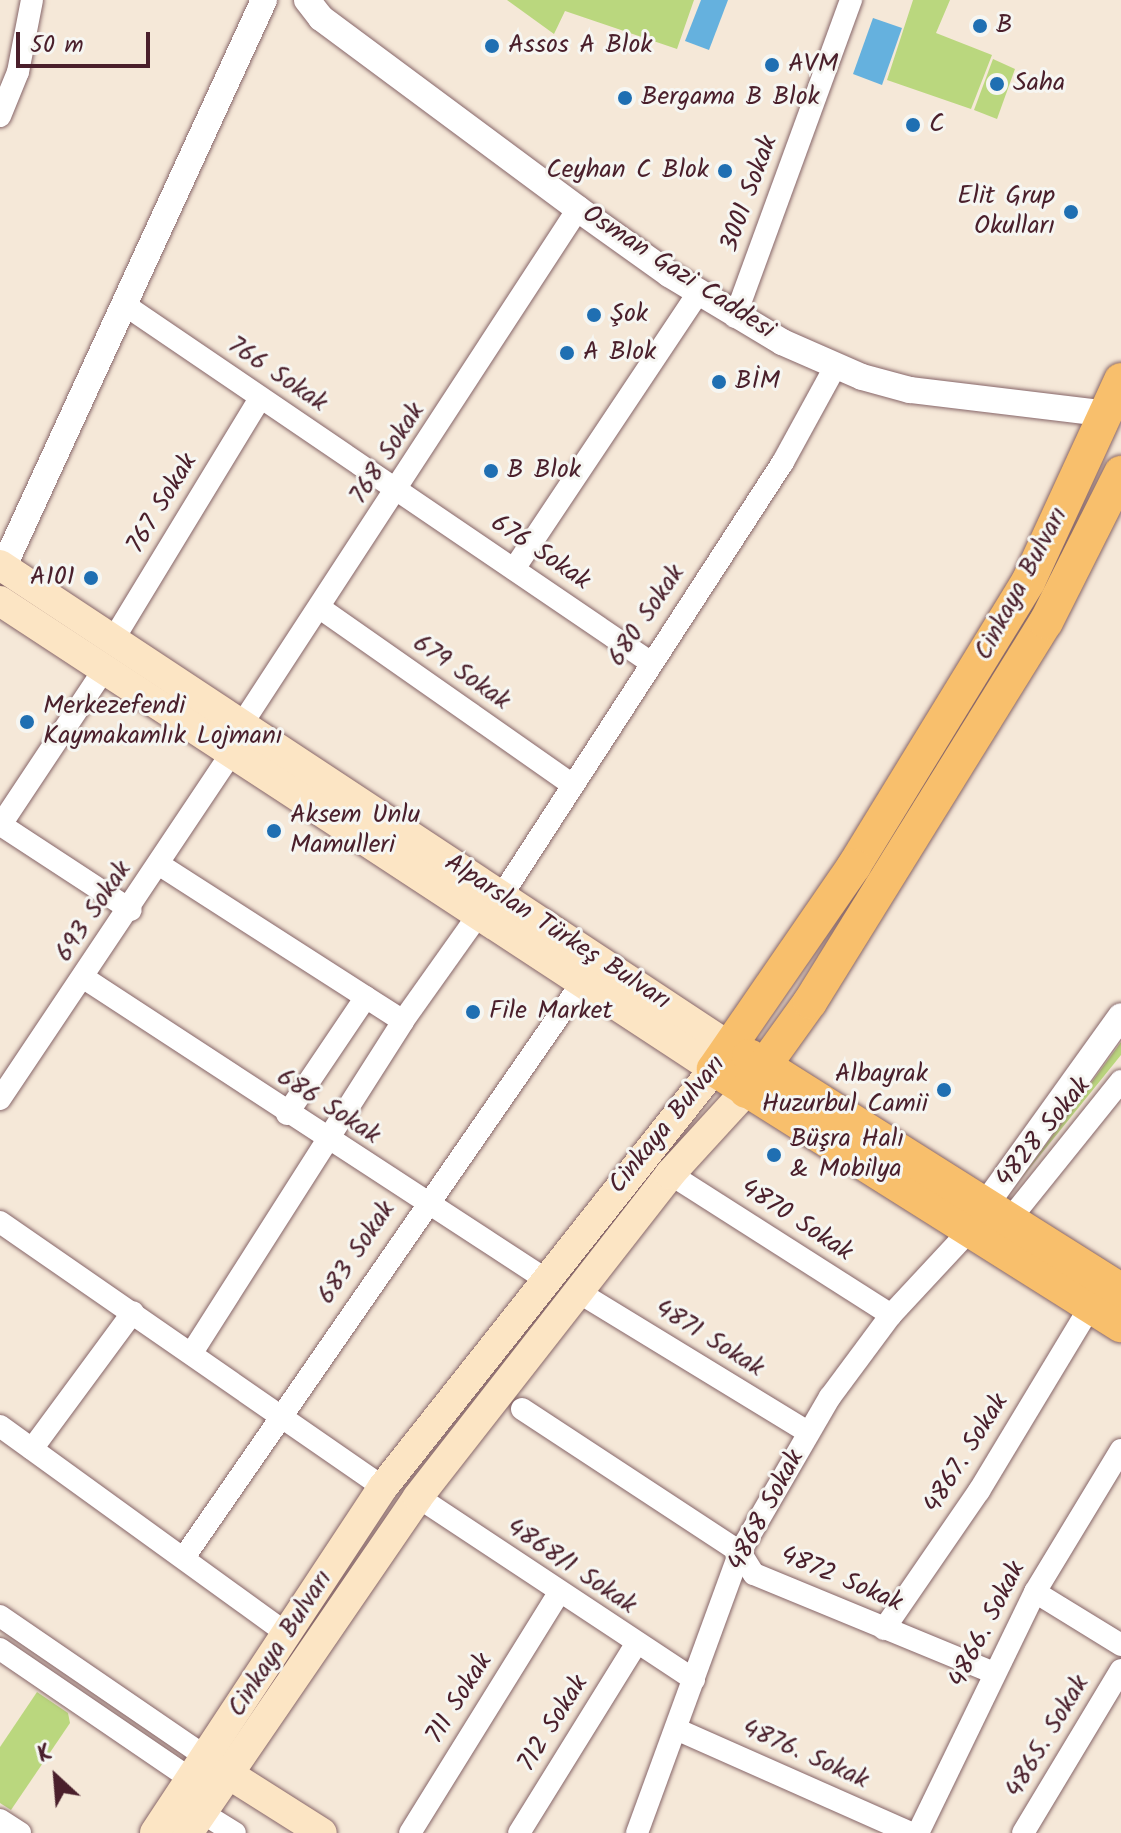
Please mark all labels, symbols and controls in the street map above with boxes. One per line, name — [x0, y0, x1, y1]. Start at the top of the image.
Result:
place label: B — [996, 10, 1013, 42]
scale bar — [20, 16, 154, 66]
marker: B — [971, 17, 989, 35]
text: 50 m — [30, 26, 84, 65]
place label: Assos A Blok — [508, 30, 652, 62]
marker: Assos A Blok — [483, 37, 501, 55]
place label: AVM — [788, 49, 838, 81]
marker: AVM — [763, 56, 781, 74]
place label: Saha — [1013, 68, 1065, 100]
marker: Saha — [988, 75, 1006, 93]
place label: Bergama B Blok — [641, 82, 820, 114]
marker: Bergama B Blok — [616, 89, 634, 107]
place label: C — [929, 109, 945, 141]
marker: C — [904, 116, 922, 134]
street label: 3001 Sokak — [715, 132, 785, 256]
place label: Ceyhan C Blok — [546, 155, 709, 187]
marker: Ceyhan C Blok — [716, 162, 734, 180]
place label: Elit Grup Okulları — [957, 181, 1055, 242]
street label: Osman Gazi Caddesi — [576, 199, 780, 347]
marker: Elit Grup Okulları — [1062, 203, 1080, 221]
place label: Şok — [610, 299, 648, 331]
marker: Şok — [585, 306, 603, 324]
street label: 766 Sokak — [221, 330, 333, 420]
place label: A Blok — [583, 337, 656, 369]
marker: A Blok — [558, 344, 576, 362]
place label: BİM — [735, 366, 780, 398]
marker: BİM — [710, 373, 728, 391]
street label: 768 Sokak — [344, 397, 432, 511]
street label: 767 Sokak — [121, 448, 205, 560]
place label: B Blok — [507, 455, 581, 487]
marker: B Blok — [482, 462, 500, 480]
street label: Cinkaya Bulvarı — [969, 502, 1075, 666]
street label: 676 Sokak — [484, 508, 596, 598]
street label: 680 Sokak — [602, 559, 692, 673]
place label: A101 — [30, 562, 75, 594]
marker: A101 — [82, 569, 100, 587]
street label: 679 Sokak — [406, 628, 516, 718]
place label: Merkezefendi Kaymakamlık Lojmanı — [43, 691, 283, 752]
marker: Merkezefendi Kaymakamlık Lojmanı — [18, 713, 36, 731]
place label: Aksem Unlu Mamulleri — [290, 800, 420, 862]
marker: Aksem Unlu Mamulleri — [265, 822, 283, 840]
street label: Alparslan Türkeş Bulvarı — [438, 848, 676, 1018]
street label: 693 Sokak — [49, 856, 139, 968]
place label: File Market — [489, 996, 613, 1028]
marker: File Market — [464, 1003, 482, 1021]
street label: Cinkaya Bulvarı — [603, 1050, 733, 1200]
place label: Albayrak Huzurbul Camii — [762, 1059, 928, 1120]
street label: 686 Sokak — [270, 1062, 386, 1152]
street label: 4828 Sokak — [990, 1071, 1098, 1195]
marker: Albayrak Huzurbul Camii — [935, 1081, 953, 1099]
place label: Büşra Halı & Mobilya — [790, 1124, 904, 1186]
marker: Büşra Halı & Mobilya — [765, 1146, 783, 1164]
street label: 4870 Sokak — [734, 1173, 858, 1269]
street label: 683 Sokak — [311, 1196, 403, 1310]
street label: 4871 Sokak — [649, 1293, 769, 1385]
street label: 4867. Sokak — [918, 1388, 1016, 1520]
street label: 4868 Sokak — [722, 1445, 812, 1577]
street label: 4868/1 Sokak — [500, 1512, 642, 1622]
street label: 4872 Sokak — [775, 1540, 907, 1620]
street label: 4866. Sokak — [943, 1557, 1033, 1693]
street label: Cinkaya Bulvarı — [222, 1565, 340, 1723]
street label: 711 Sokak — [420, 1648, 500, 1750]
street label: 712 Sokak — [512, 1670, 596, 1778]
street label: 4865. Sokak — [999, 1670, 1097, 1804]
street label: 4876. Sokak — [737, 1713, 873, 1797]
text: K — [32, 1736, 59, 1774]
north arrow — [16, 1737, 96, 1817]

